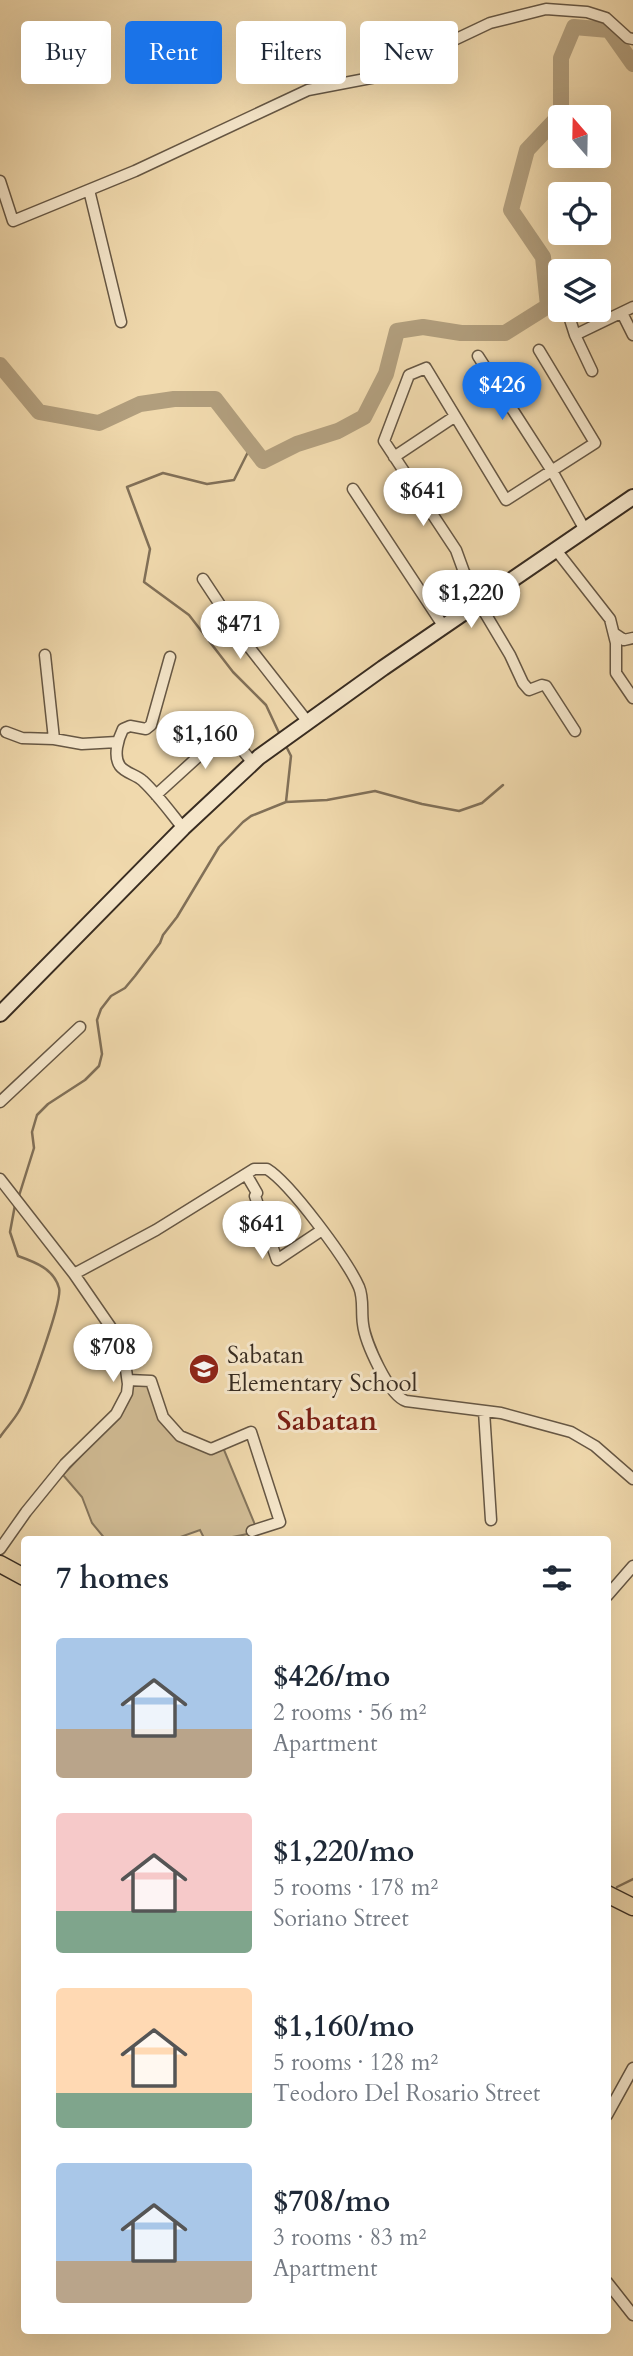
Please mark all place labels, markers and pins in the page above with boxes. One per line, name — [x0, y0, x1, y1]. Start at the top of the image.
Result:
pin: $426 — [461, 362, 543, 422]
pin: $641 — [382, 468, 464, 528]
pin: $1,220 — [414, 570, 528, 630]
pin: $471 — [199, 602, 281, 661]
pin: $1,160 — [148, 712, 262, 771]
pin: $641 — [221, 1202, 303, 1261]
pin: $708 — [72, 1324, 154, 1384]
place label: Sabatan Elementary School — [227, 1339, 418, 1400]
school or university icon: Sabatan Elementary School — [187, 1352, 221, 1386]

